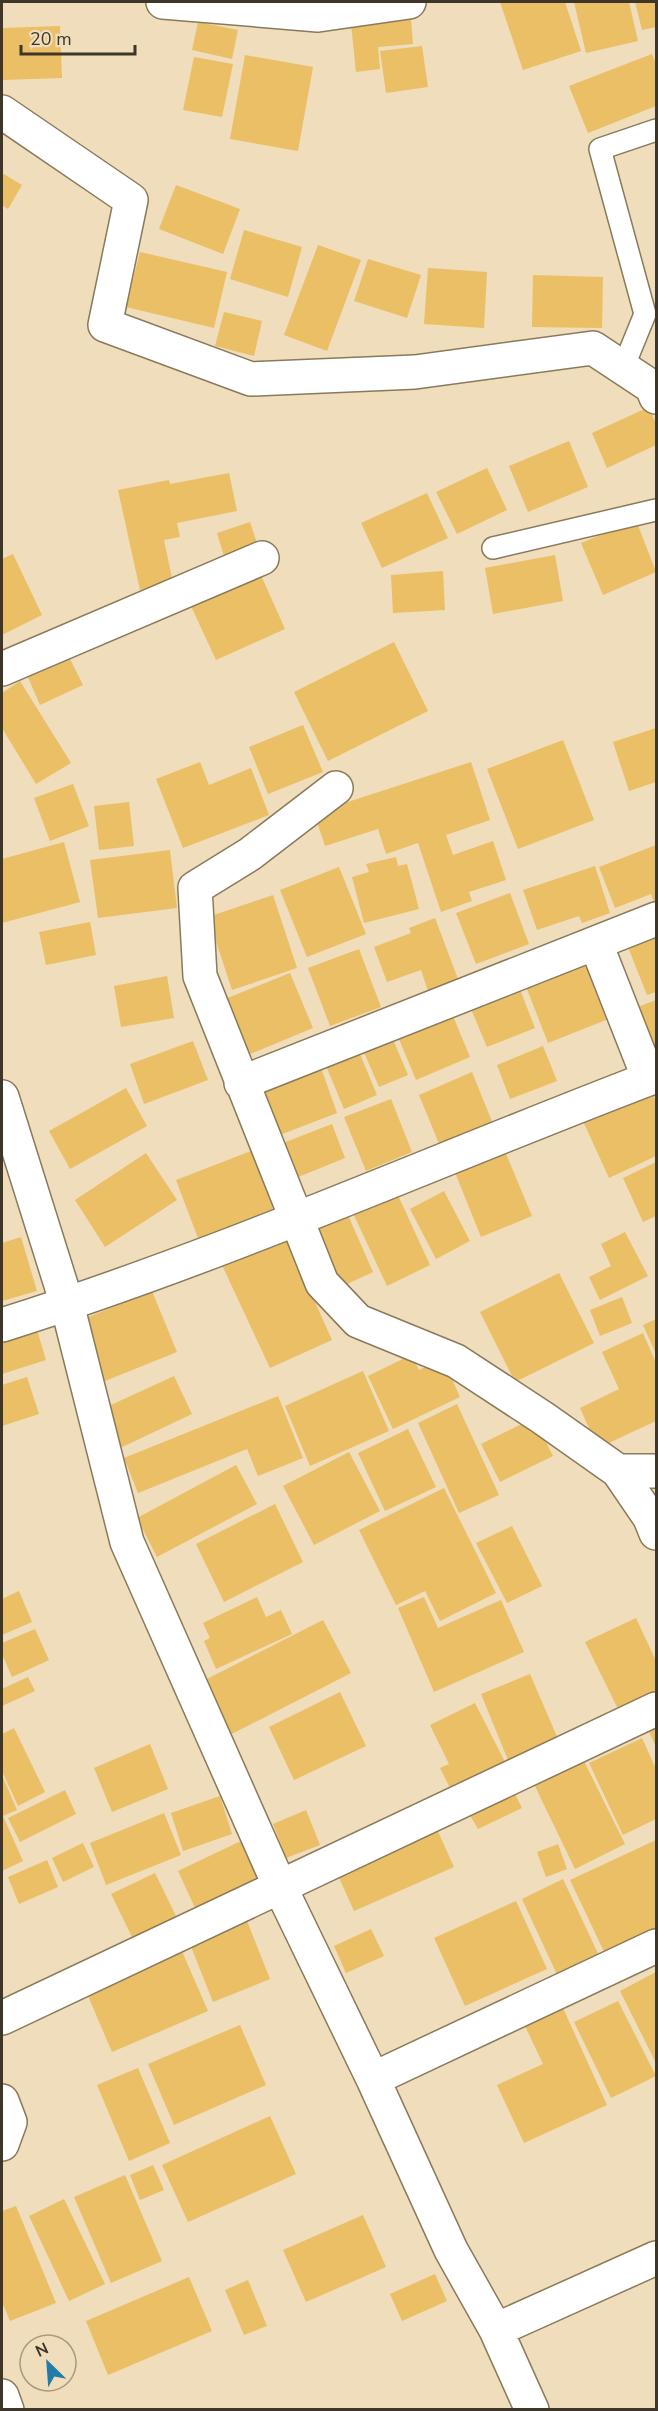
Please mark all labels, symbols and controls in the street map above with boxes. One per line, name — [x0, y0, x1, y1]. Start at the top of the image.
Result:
scale bar — [21, 18, 135, 56]
text: 20 m — [30, 27, 72, 51]
north arrow — [18, 2333, 78, 2393]
text: N — [32, 2338, 52, 2363]

